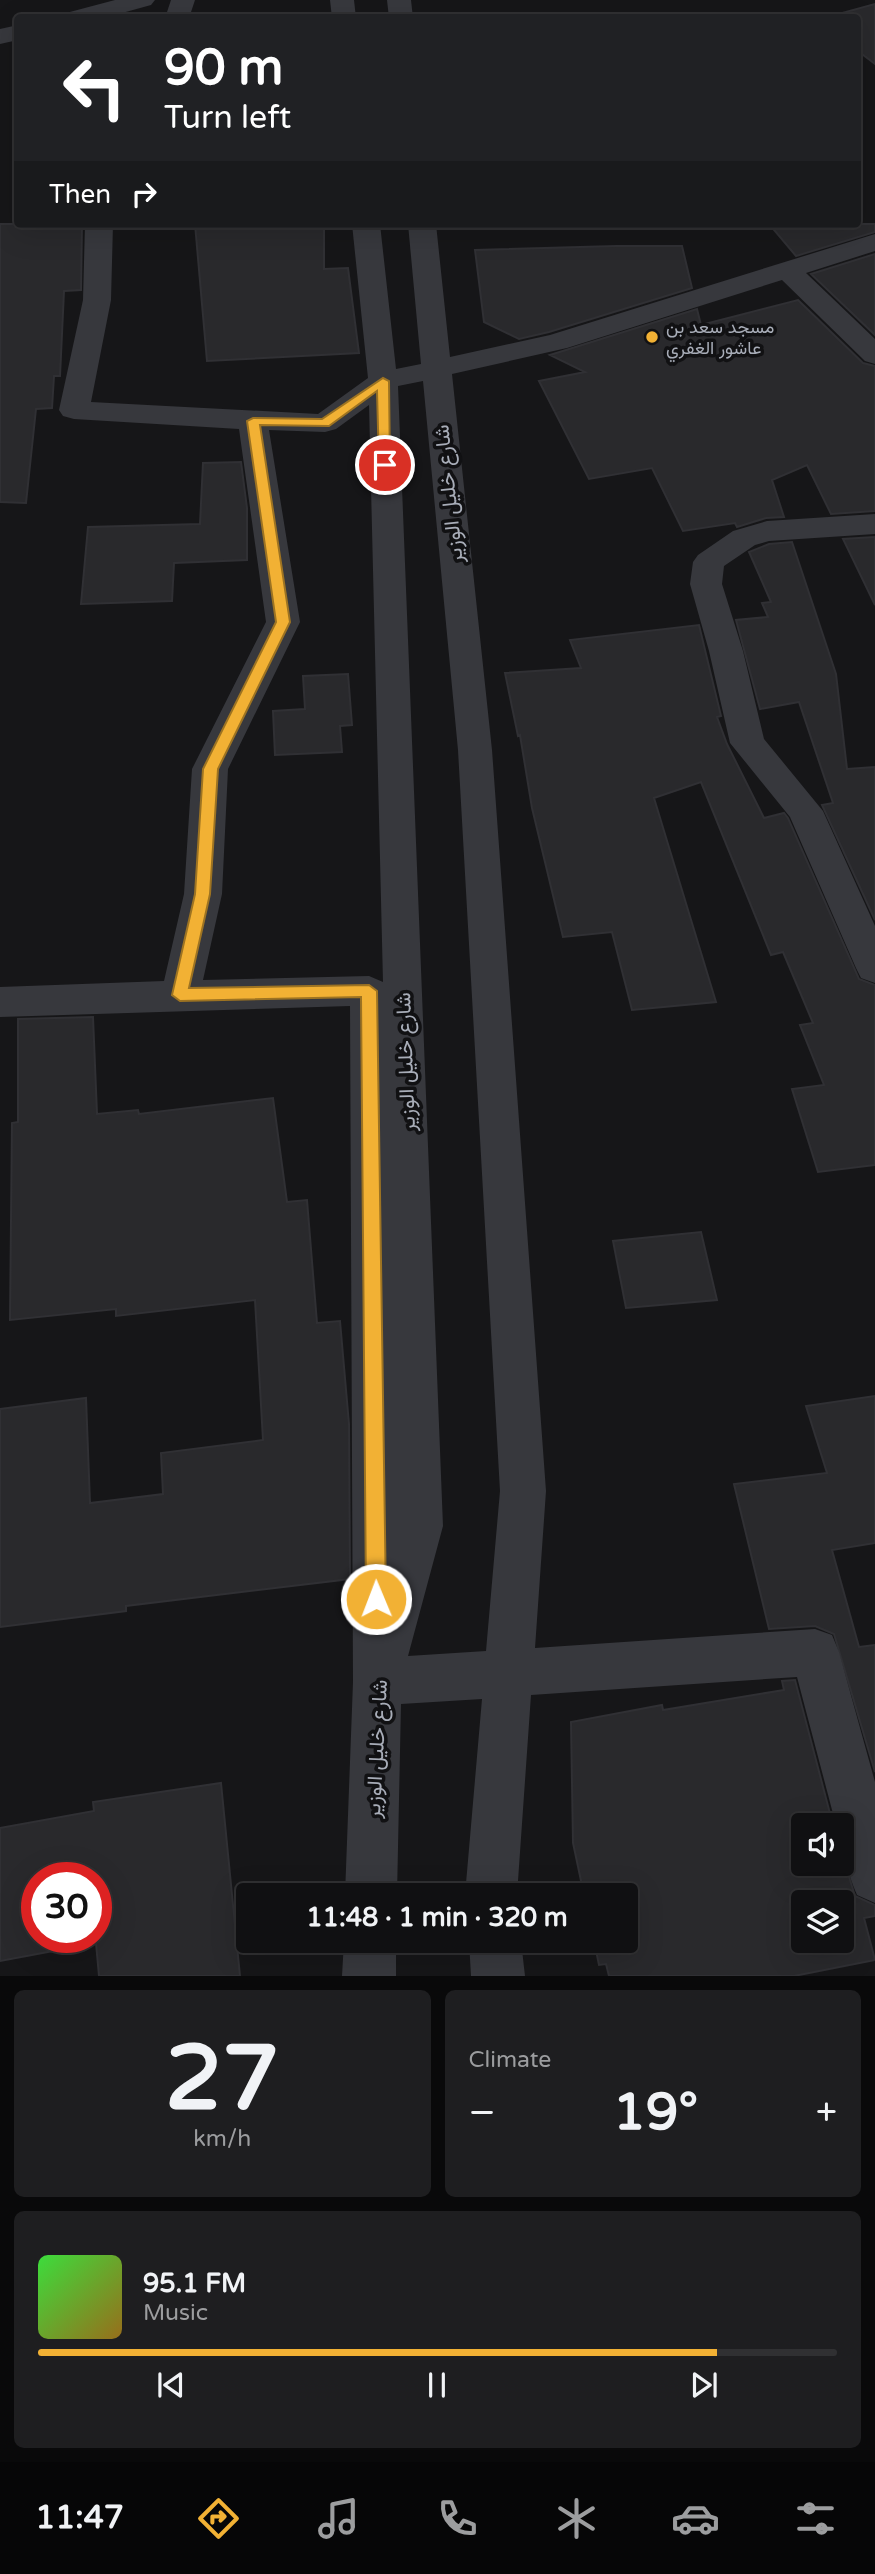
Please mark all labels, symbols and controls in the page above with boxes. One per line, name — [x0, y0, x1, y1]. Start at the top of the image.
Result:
text: 90 m — [164, 39, 283, 98]
icon: left — [49, 42, 140, 133]
text: Turn left — [164, 99, 291, 137]
icon: right — [125, 175, 163, 213]
text: Then — [49, 179, 111, 210]
place label: مسجد سعد بن عاشور الغفري — [666, 316, 774, 363]
marker: مسجد سعد بن عاشور الغفري — [644, 329, 660, 345]
street label: شارع خليل الوزير — [429, 423, 470, 565]
pin — [355, 435, 415, 495]
icon: arrive — [366, 446, 404, 484]
street label: شارع خليل الوزير — [391, 992, 422, 1133]
position arrow — [339, 1562, 413, 1636]
street label: شارع خليل الوزير — [361, 1679, 394, 1820]
map controls — [791, 1813, 854, 1953]
button: sound — [791, 1813, 854, 1876]
speed limit sign: 30 — [21, 1862, 112, 1953]
button: layers — [791, 1890, 854, 1953]
text: 11:48 · 1 min · 320 m — [306, 1902, 568, 1933]
text: 27 — [165, 2024, 279, 2134]
text: Climate — [469, 2046, 551, 2074]
text: 19° — [613, 2081, 698, 2144]
text: − — [469, 2090, 496, 2136]
text: + — [816, 2090, 837, 2136]
text: km/h — [193, 2125, 251, 2153]
text: 95.1 FM — [143, 2268, 246, 2299]
text: Music — [143, 2299, 208, 2327]
icon: previous — [152, 2366, 190, 2404]
icon: pause — [418, 2366, 456, 2404]
icon: next — [685, 2366, 723, 2404]
icon: directions — [194, 2494, 243, 2543]
icon: music — [314, 2494, 363, 2543]
icon: phone — [433, 2494, 482, 2543]
icon: climate — [552, 2494, 601, 2543]
icon: car — [671, 2494, 720, 2543]
icon: filters — [791, 2494, 840, 2543]
text: 11:47 — [35, 2499, 124, 2537]

